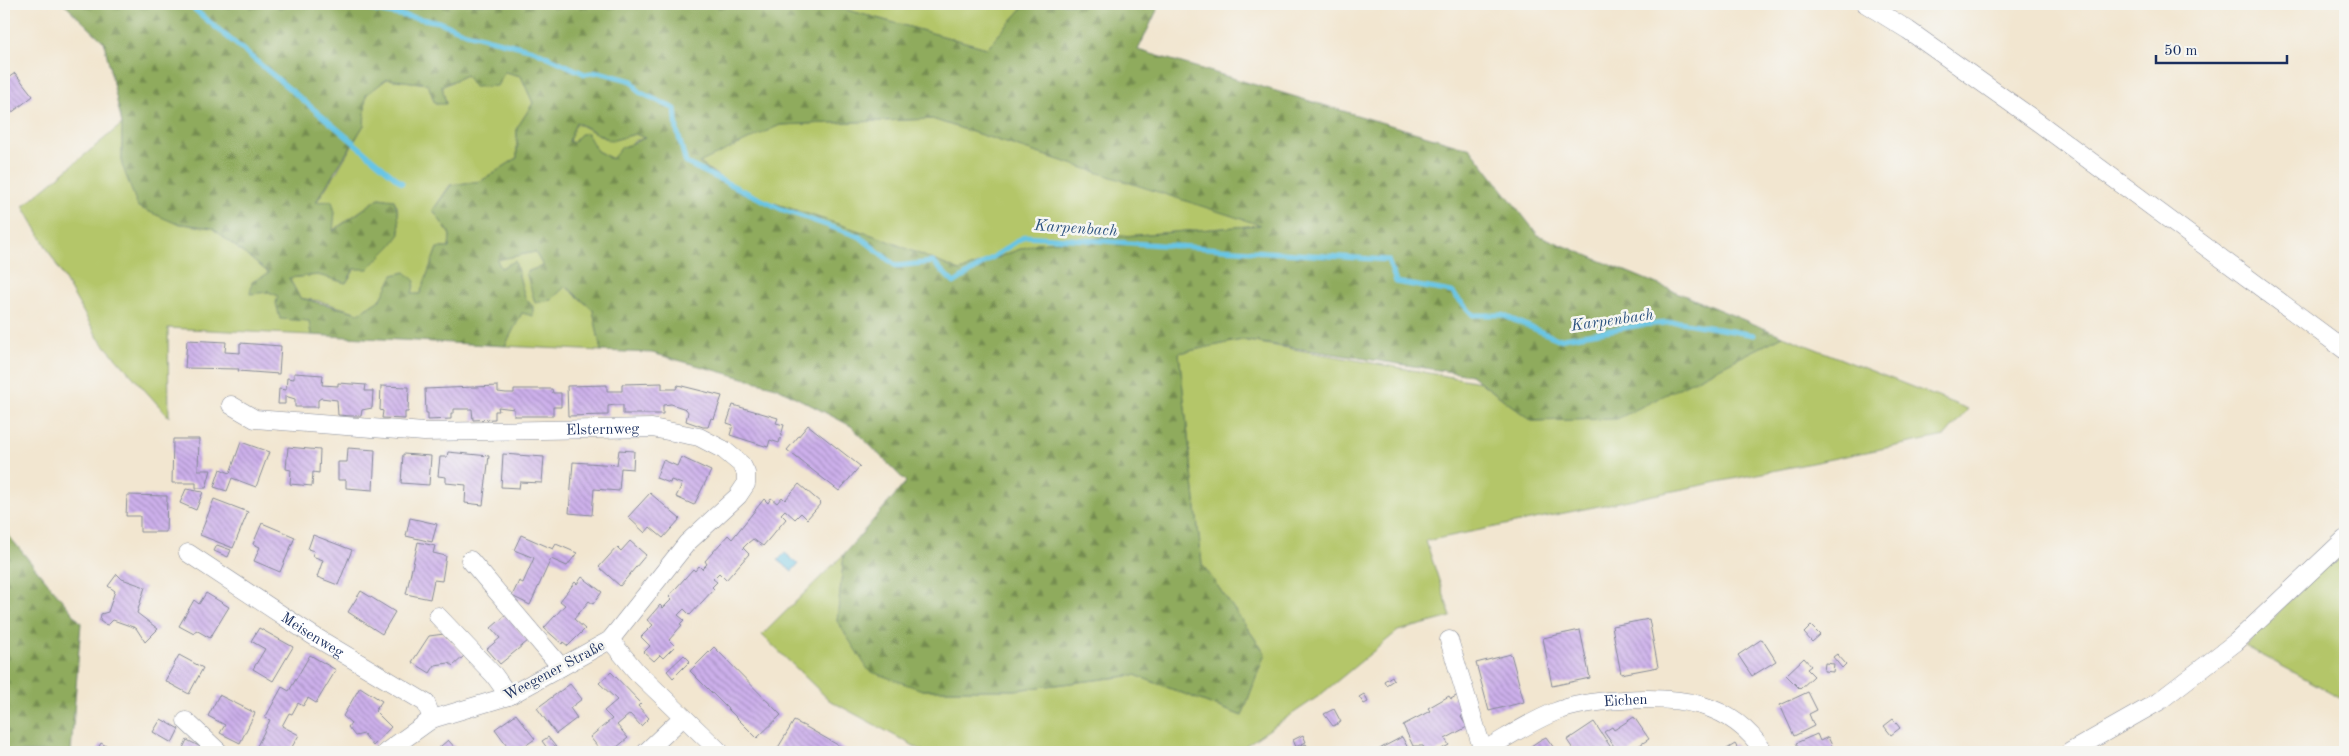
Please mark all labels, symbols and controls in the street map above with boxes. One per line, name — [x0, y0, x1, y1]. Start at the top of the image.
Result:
scale bar — [2156, 32, 2288, 64]
text: 50 m — [2164, 44, 2198, 59]
water label: Karpenbach — [1033, 218, 1118, 240]
water label: Karpenbach — [1569, 307, 1655, 335]
street label: Elsternweg — [566, 422, 639, 439]
street label: Meisenweg — [278, 611, 346, 661]
street label: Weegener Straße — [502, 638, 608, 704]
street label: Eichen — [1603, 693, 1648, 710]

